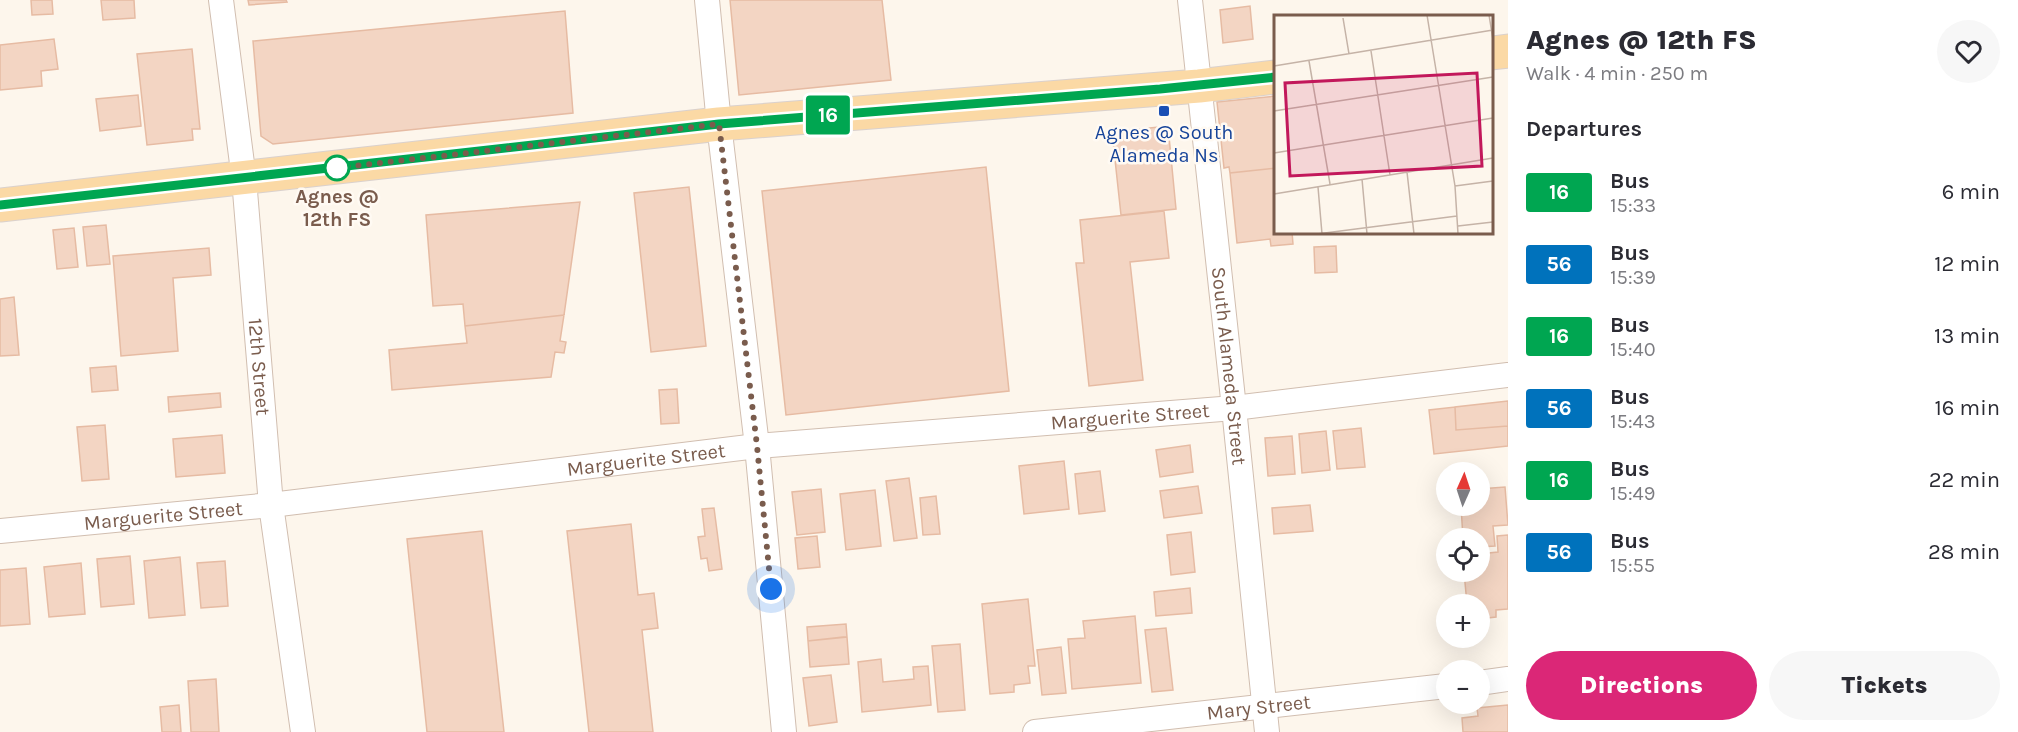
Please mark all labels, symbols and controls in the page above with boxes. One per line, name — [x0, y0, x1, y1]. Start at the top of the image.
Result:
inset map — [1274, 15, 1493, 234]
button: heart — [1937, 20, 2000, 83]
text: Agnes @ 12th FS — [1526, 23, 1757, 56]
text: Walk · 4 min · 250 m — [1526, 62, 1708, 85]
line badge: 16 — [801, 96, 855, 134]
text: 16 — [818, 103, 838, 127]
marker: Agnes @ South Alameda Ns — [1157, 104, 1171, 118]
text: Departures — [1526, 116, 1642, 142]
place label: Agnes @ South Alameda Ns — [1095, 121, 1233, 167]
marker: Agnes @ 12th FS — [324, 155, 350, 181]
text: Bus — [1610, 168, 1650, 194]
text: 6 min — [1942, 179, 2000, 205]
text: 16 — [1549, 180, 1569, 204]
place label: Agnes @ 12th FS — [295, 185, 379, 231]
text: 15:33 — [1610, 194, 1656, 217]
text: Bus — [1610, 240, 1650, 266]
text: 12 min — [1934, 251, 2000, 277]
text: 56 — [1547, 252, 1571, 276]
street label: South Alameda Street — [1207, 266, 1251, 467]
text: 15:39 — [1610, 266, 1656, 289]
text: Bus — [1610, 312, 1650, 338]
street label: 12th Street — [244, 317, 275, 417]
text: 13 min — [1934, 323, 2000, 349]
text: 16 — [1549, 324, 1569, 348]
text: 15:40 — [1610, 338, 1656, 361]
text: Bus — [1610, 384, 1650, 410]
text: 16 min — [1934, 395, 2000, 421]
text: 56 — [1547, 396, 1571, 420]
street label: Marguerite Street — [1050, 398, 1211, 434]
text: 15:43 — [1610, 410, 1656, 433]
street label: Marguerite Street — [566, 438, 727, 480]
text: Bus — [1610, 456, 1650, 482]
north arrow — [1436, 462, 1490, 516]
map controls — [1436, 462, 1490, 714]
text: 22 min — [1929, 467, 2000, 493]
text: 16 — [1549, 468, 1569, 492]
text: 15:49 — [1610, 482, 1655, 505]
street label: Marguerite Street — [83, 496, 244, 534]
button: locate — [1436, 528, 1490, 582]
text: Bus — [1610, 528, 1650, 554]
text: 28 min — [1928, 539, 2000, 565]
text: 56 — [1547, 540, 1571, 564]
text: 15:55 — [1610, 554, 1655, 577]
your location — [756, 574, 786, 604]
button: + — [1436, 594, 1490, 648]
button: Directions — [1526, 651, 1757, 720]
button: Tickets — [1769, 651, 2000, 720]
button: − — [1436, 660, 1490, 714]
street label: Mary Street — [1206, 690, 1312, 724]

